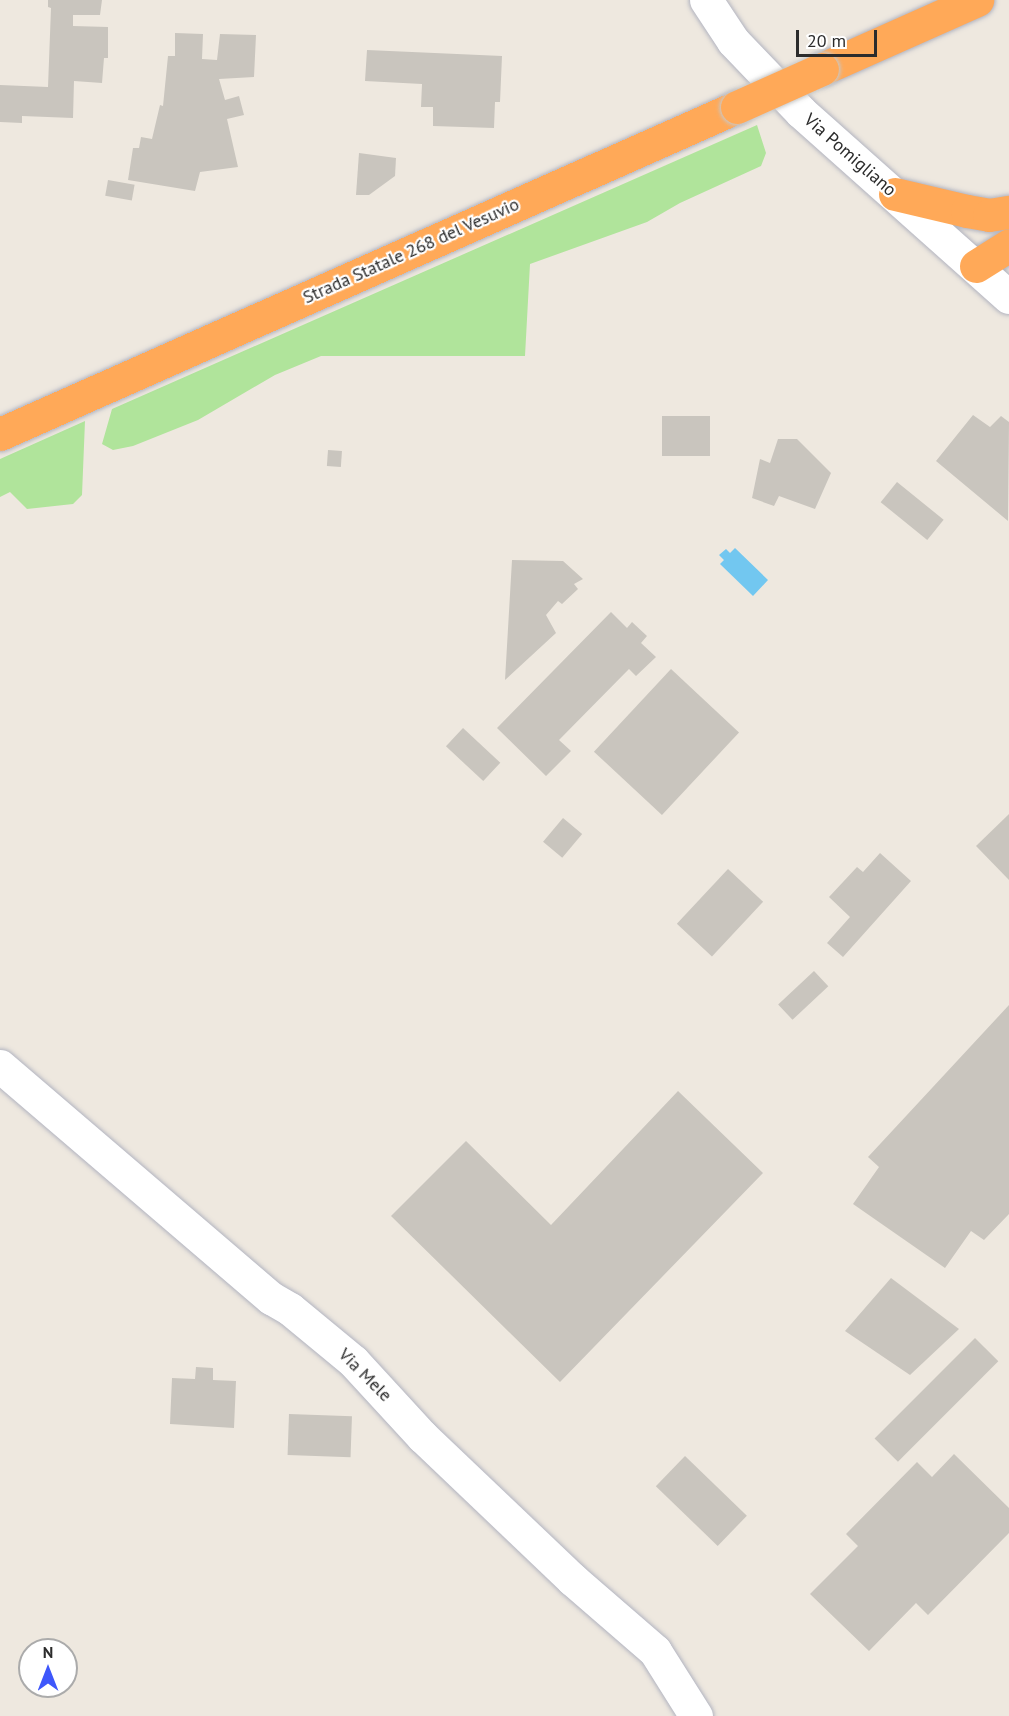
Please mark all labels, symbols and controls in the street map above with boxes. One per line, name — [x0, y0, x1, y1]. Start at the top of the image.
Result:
scale bar — [799, 18, 880, 56]
text: 20 m — [807, 29, 846, 52]
street label: Via Pomigliano — [799, 109, 901, 201]
street label: Strada Statale 268 del Vesuvio — [299, 193, 523, 309]
street label: Via Mele — [334, 1344, 396, 1406]
north arrow — [18, 1638, 78, 1698]
text: N — [43, 1642, 53, 1662]

